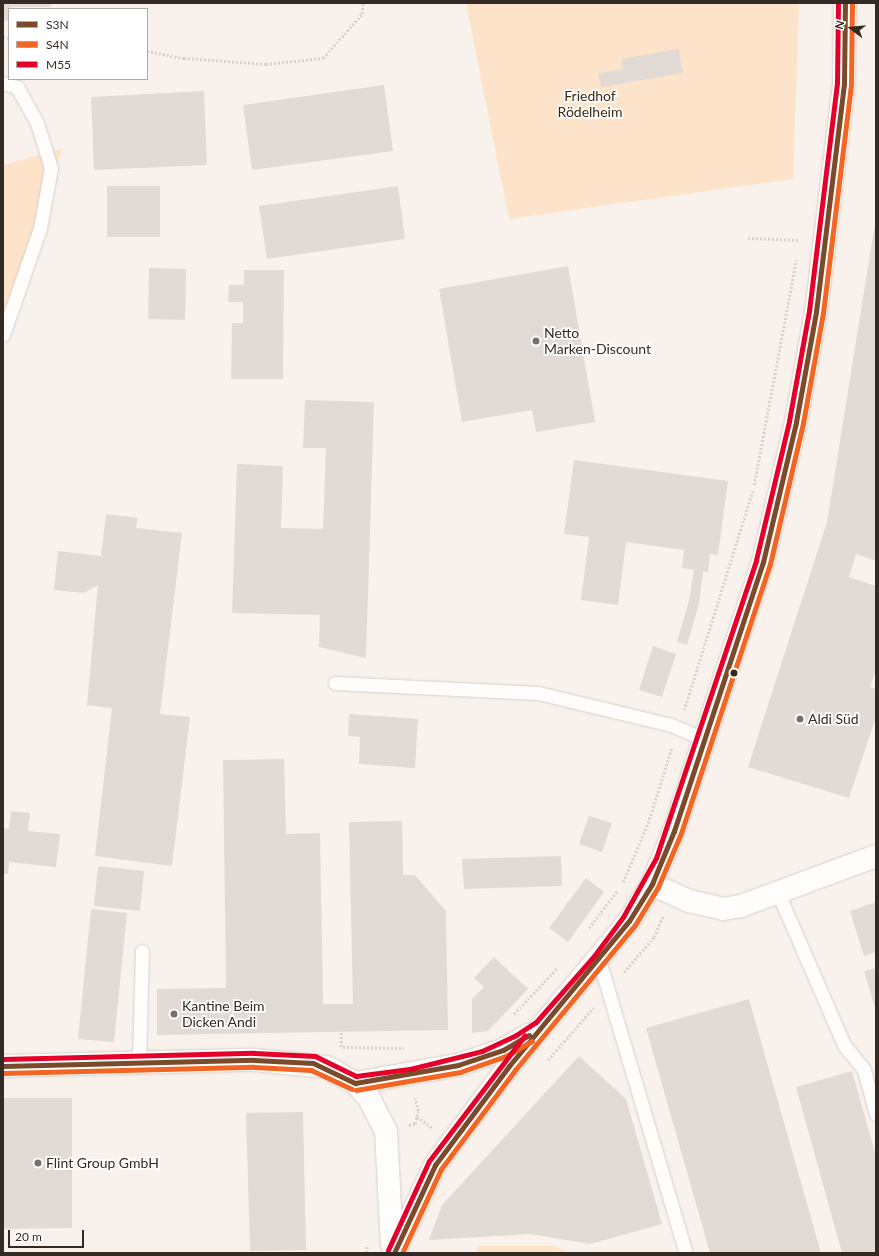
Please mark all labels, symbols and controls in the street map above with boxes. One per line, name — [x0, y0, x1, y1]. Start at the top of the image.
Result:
legend — [8, 8, 148, 80]
north arrow — [831, 8, 871, 48]
text: S3N — [46, 17, 69, 32]
text: N — [832, 19, 846, 30]
text: S4N — [46, 37, 69, 52]
text: M55 — [46, 57, 71, 72]
park label: Friedhof Rödelheim — [558, 88, 622, 120]
place label: Netto Marken-Discount — [544, 325, 651, 358]
marker: Netto Marken-Discount — [531, 336, 541, 346]
unlabelled marker — [729, 668, 739, 678]
place label: Aldi Süd — [808, 711, 859, 727]
marker: Aldi Süd — [795, 714, 805, 724]
place label: Kantine Beim Dicken Andi — [182, 998, 265, 1030]
marker: Kantine Beim Dicken Andi — [169, 1009, 179, 1019]
place label: Flint Group GmbH — [46, 1155, 159, 1171]
marker: Flint Group GmbH — [33, 1158, 43, 1168]
scale bar — [10, 1222, 86, 1248]
text: 20 m — [15, 1229, 42, 1244]

